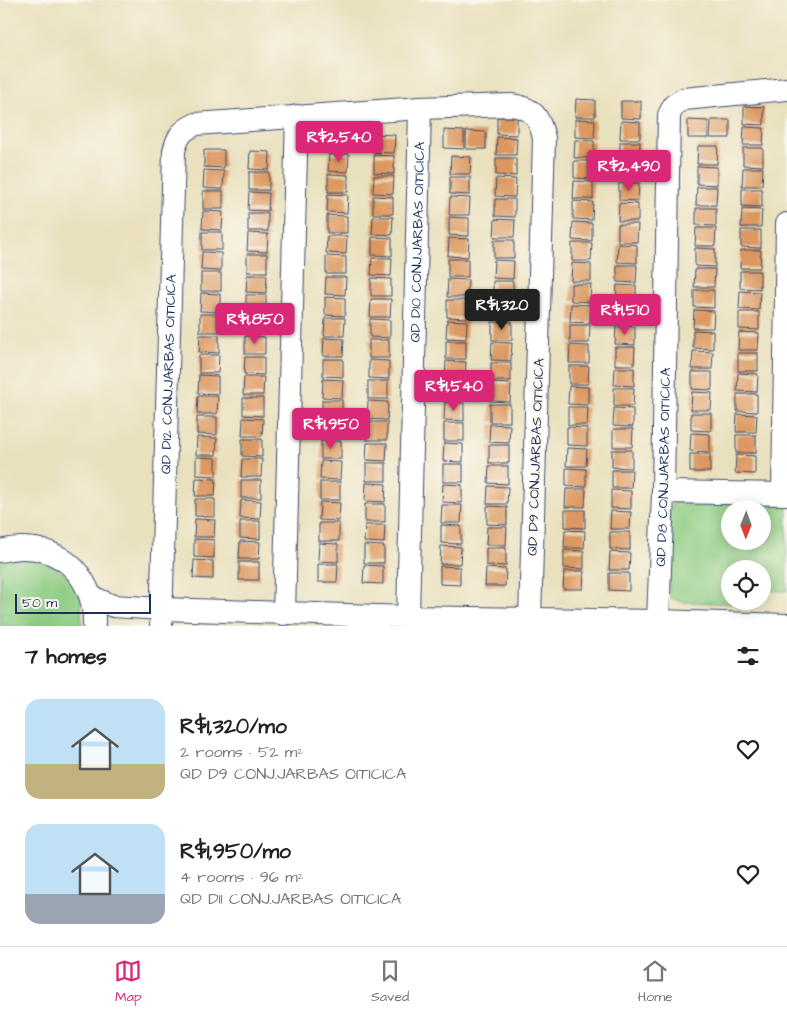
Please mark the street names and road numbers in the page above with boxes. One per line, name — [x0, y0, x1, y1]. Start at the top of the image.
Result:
street label: QD D10 CONJ.JARBAS OITICICA — [405, 142, 430, 343]
street label: QD D12 CONJ.JARBAS OITICICA — [156, 274, 182, 474]
street label: QD D9 CONJ.JARBAS OITICICA — [523, 358, 549, 556]
street label: QD D8 CONJ.JARBAS OITICICA — [651, 367, 676, 567]

